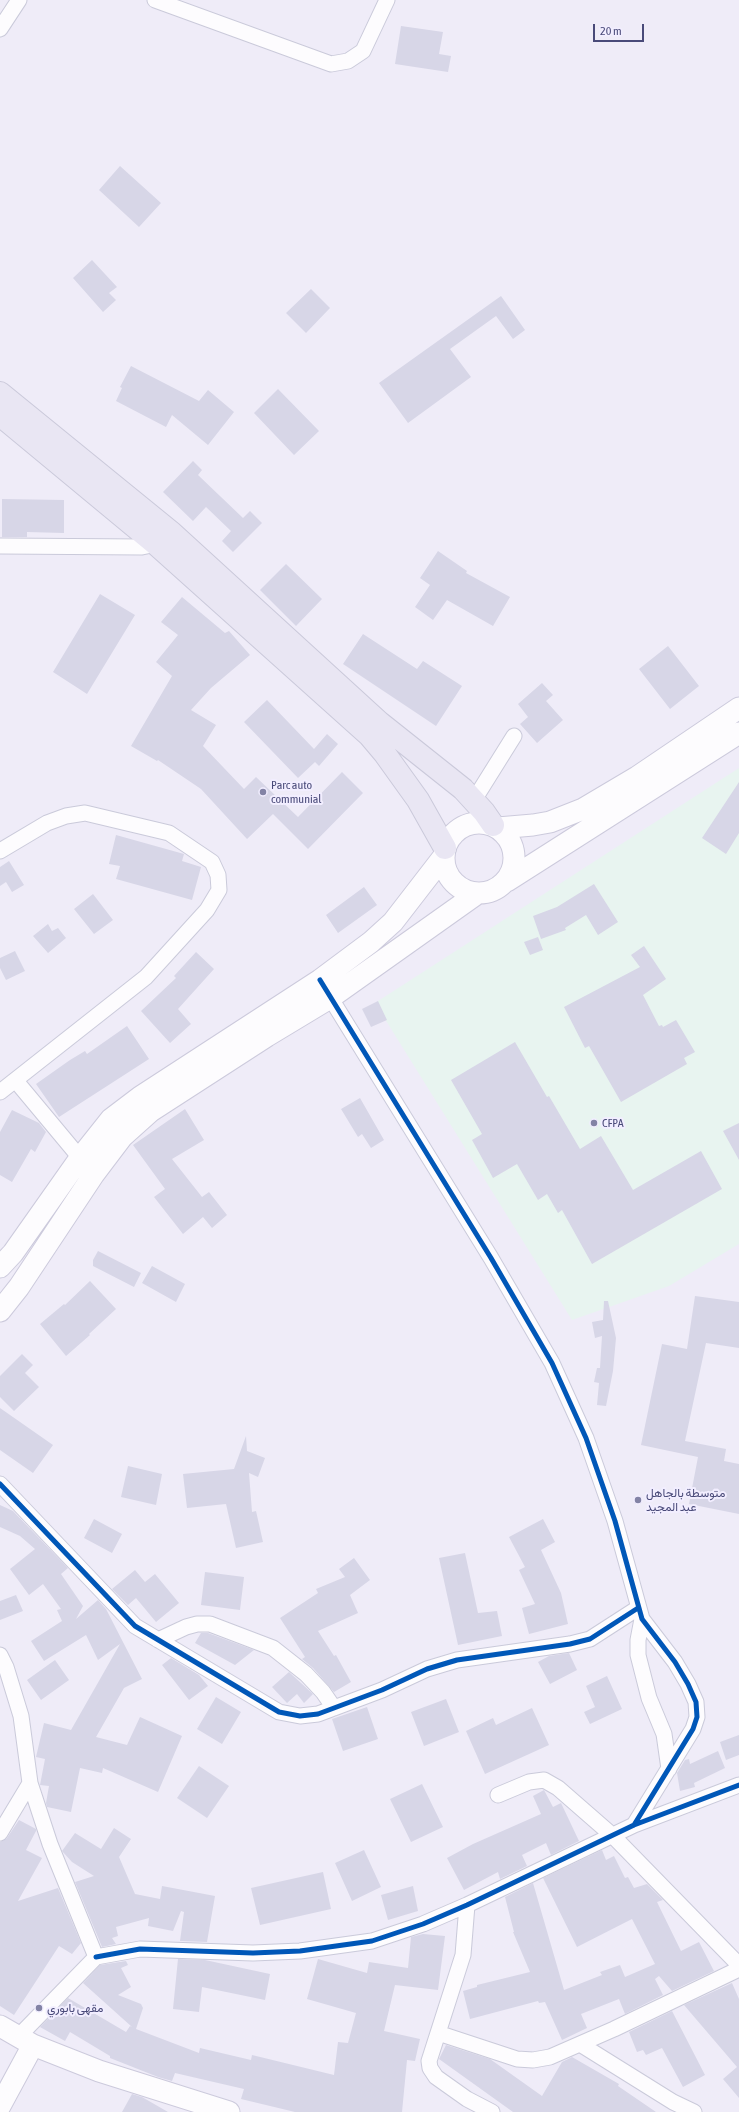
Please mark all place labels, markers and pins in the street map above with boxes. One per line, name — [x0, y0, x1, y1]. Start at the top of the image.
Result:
place label: Parc auto communial — [271, 778, 321, 806]
marker: Parc auto communial — [258, 787, 268, 797]
place label: CFPA — [602, 1116, 624, 1130]
marker: CFPA — [589, 1118, 599, 1128]
place label: متوسطة بالجاهل عبد المجيد — [646, 1486, 725, 1514]
marker: متوسطة بالجاهل عبد المجيد — [633, 1495, 643, 1505]
place label: مقهى بابوري — [47, 2001, 103, 2015]
marker: مقهى بابوري — [34, 2003, 44, 2013]

